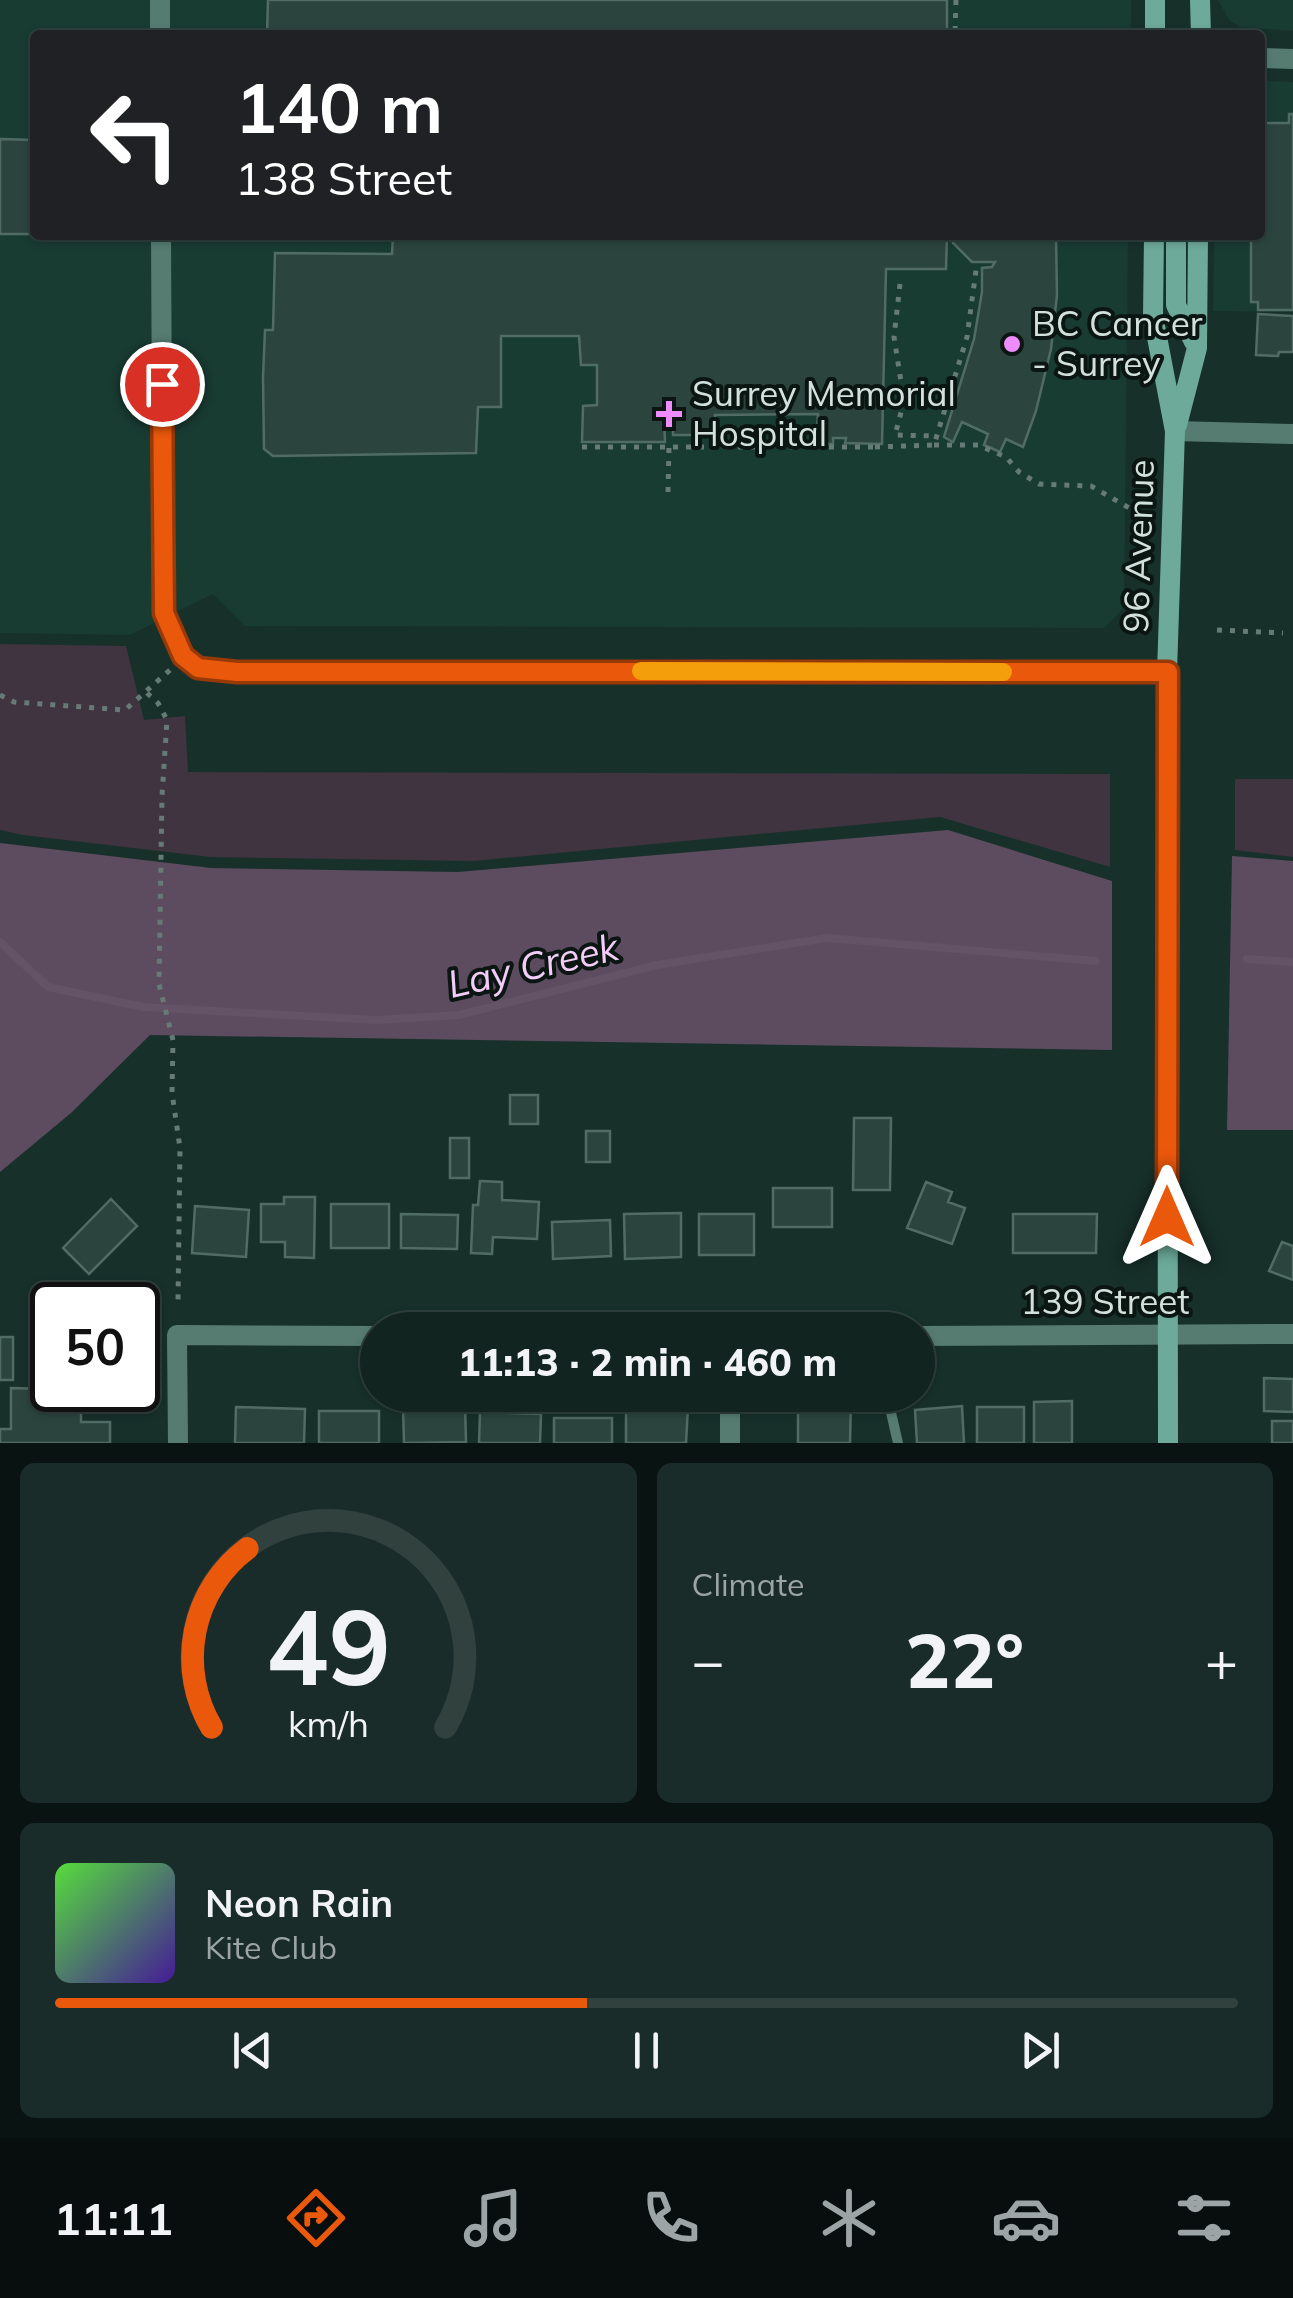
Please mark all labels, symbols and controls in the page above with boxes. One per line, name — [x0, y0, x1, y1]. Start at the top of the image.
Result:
text: 140 m — [235, 63, 443, 151]
icon: left — [70, 70, 200, 200]
text: 138 Street — [235, 150, 452, 206]
place label: BC Cancer - Surrey — [1032, 301, 1203, 385]
marker: BC Cancer - Surrey — [1001, 333, 1023, 355]
pin — [120, 342, 205, 427]
icon: arrive — [135, 357, 190, 412]
place label: Surrey Memorial Hospital — [692, 371, 956, 455]
marker: Surrey Memorial Hospital — [656, 401, 682, 427]
street label: 96 Avenue — [1113, 459, 1163, 633]
water label: Lay Creek — [443, 922, 624, 1008]
position arrow — [1115, 1165, 1219, 1269]
street label: 139 Street — [1021, 1279, 1189, 1323]
speed limit sign: 50 — [30, 1282, 160, 1412]
text: 11:13 · 2 min · 460 m — [458, 1338, 837, 1386]
text: Climate — [692, 1564, 804, 1604]
text: 49 — [266, 1580, 391, 1711]
text: 22° — [905, 1613, 1024, 1707]
text: − — [692, 1626, 725, 1695]
text: + — [1205, 1626, 1238, 1695]
text: km/h — [288, 1701, 369, 1746]
text: Neon Rain — [205, 1879, 393, 1927]
text: Kite Club — [205, 1927, 337, 1967]
icon: previous — [225, 2023, 280, 2078]
icon: pause — [619, 2023, 674, 2078]
icon: next — [1013, 2023, 1068, 2078]
icon: directions — [281, 2183, 351, 2253]
icon: music — [458, 2183, 528, 2253]
icon: phone — [636, 2183, 706, 2253]
icon: climate — [814, 2183, 884, 2253]
icon: car — [991, 2183, 1061, 2253]
icon: filters — [1169, 2183, 1239, 2253]
text: 11:11 — [54, 2190, 173, 2246]

